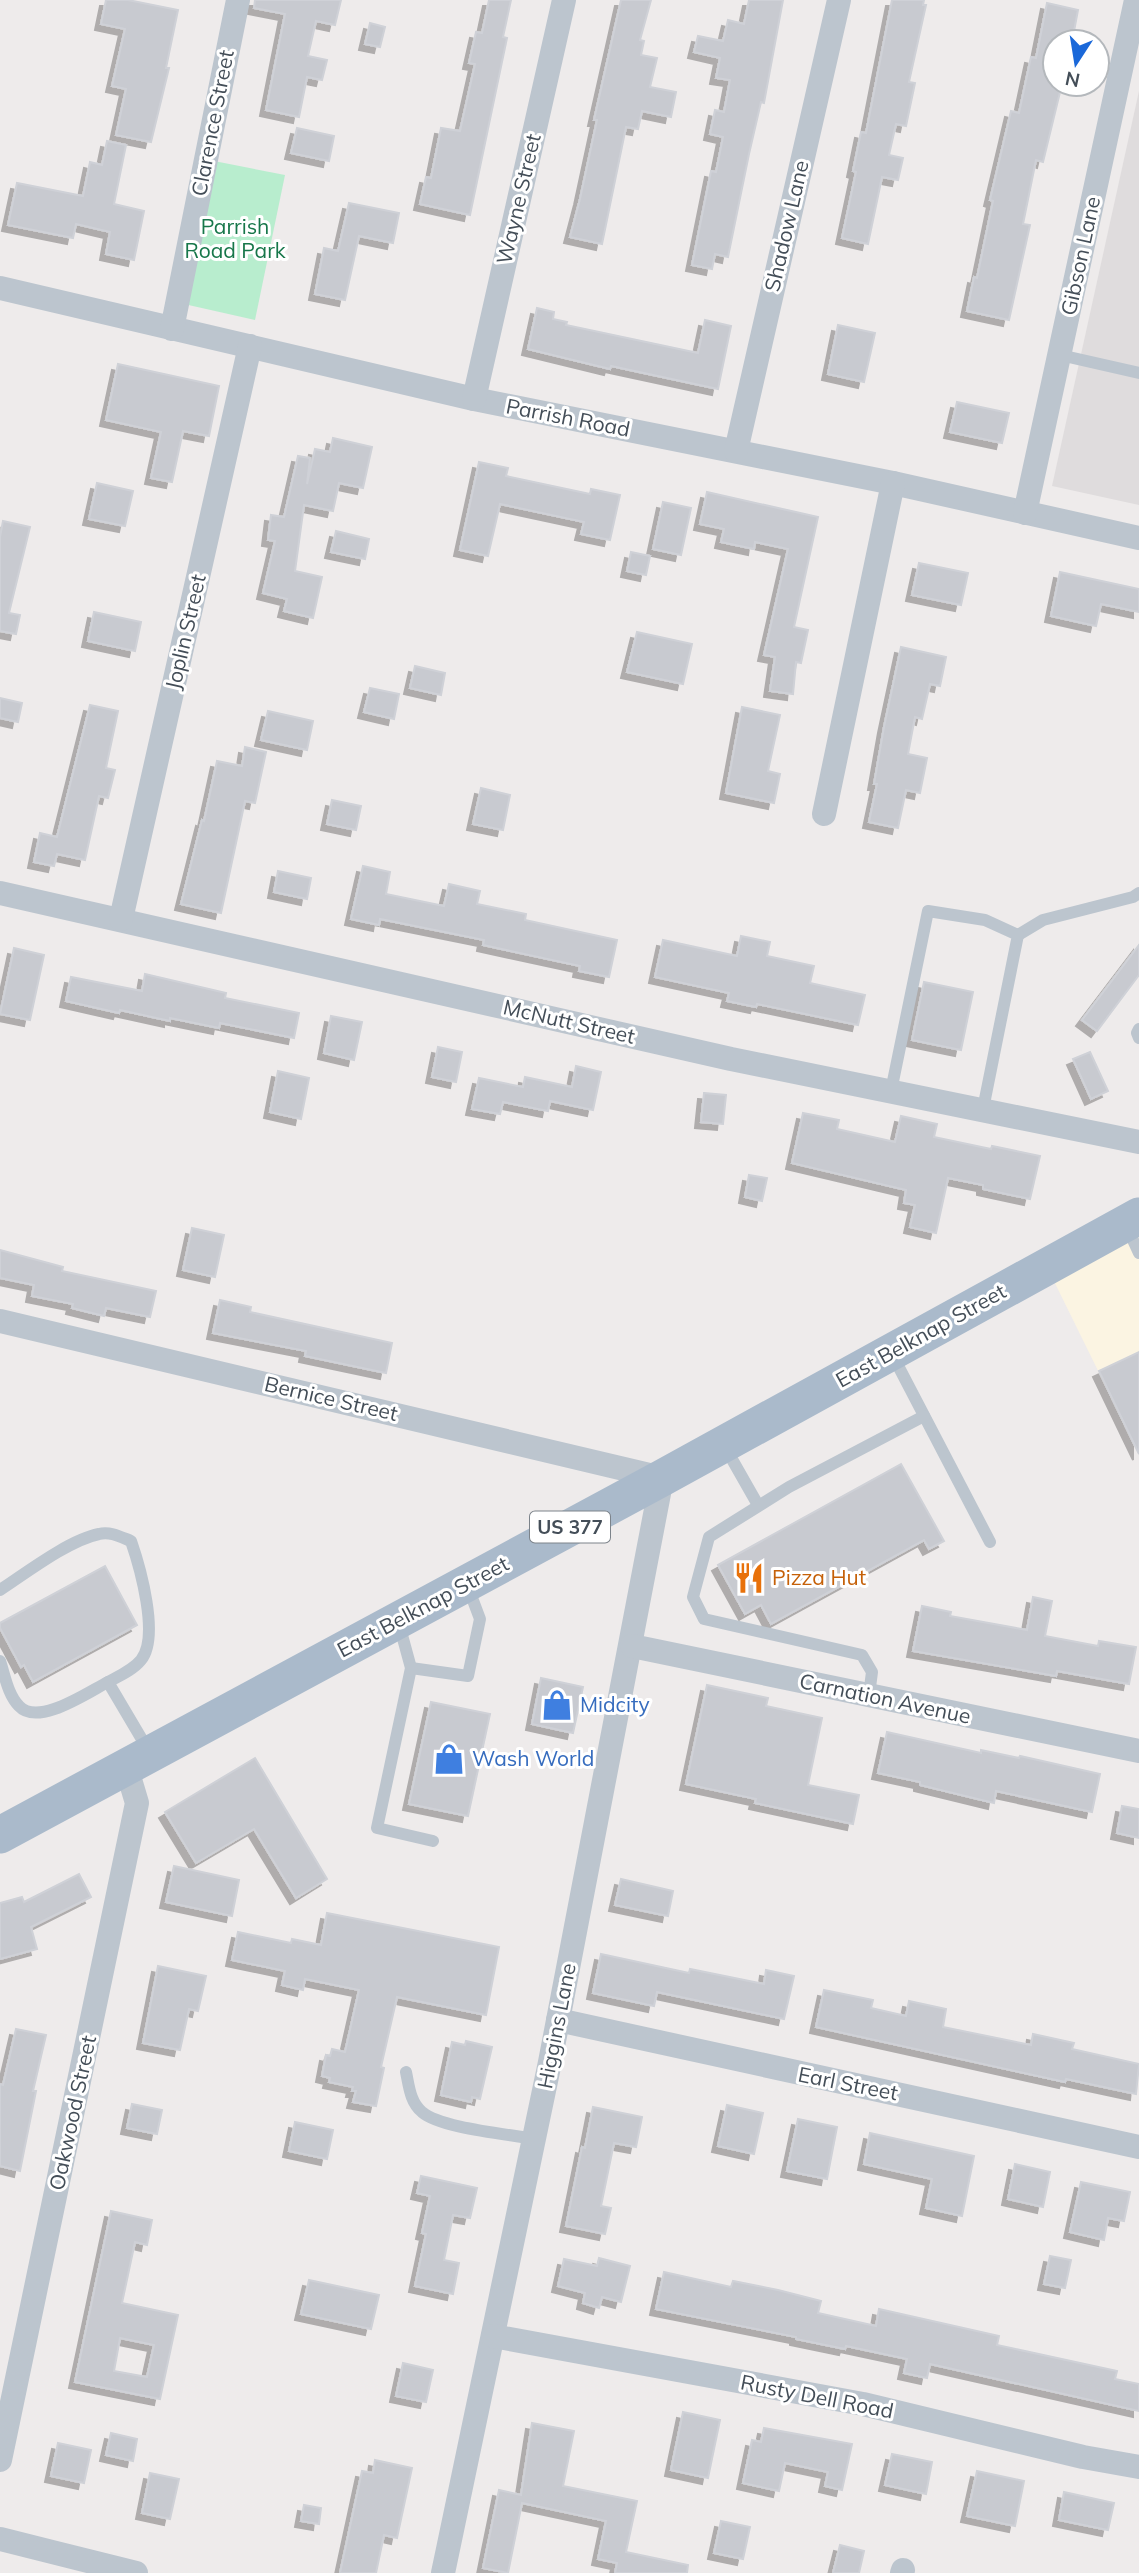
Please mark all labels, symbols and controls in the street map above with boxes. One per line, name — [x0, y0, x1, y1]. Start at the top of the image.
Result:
north arrow — [1041, 28, 1111, 98]
street label: Clarence Street — [185, 48, 239, 198]
text: N — [1063, 66, 1082, 93]
street label: Wayne Street — [490, 131, 546, 267]
street label: Shadow Lane — [758, 158, 814, 294]
street label: Gibson Lane — [1055, 194, 1105, 318]
park label: Parrish Road Park — [184, 213, 286, 263]
street label: Parrish Road — [504, 392, 632, 442]
street label: Joplin Street — [159, 572, 211, 692]
street label: McNutt Street — [501, 993, 638, 1049]
street label: East Belknap Street — [831, 1278, 1010, 1393]
street label: Bernice Street — [262, 1370, 400, 1426]
road number: US 377 — [530, 1512, 610, 1542]
street label: East Belknap Street — [332, 1550, 513, 1662]
restaurant icon: Pizza Hut — [732, 1561, 766, 1595]
place label: Pizza Hut — [772, 1564, 866, 1590]
street label: Carnation Avenue — [797, 1667, 973, 1729]
shop icon: Midcity — [540, 1688, 574, 1722]
place label: Midcity — [580, 1691, 650, 1717]
shop icon: Wash World — [432, 1742, 466, 1776]
place label: Wash World — [472, 1745, 594, 1771]
street label: Higgins Lane — [531, 1961, 581, 2091]
street label: Oakwood Street — [43, 2033, 101, 2193]
street label: Earl Street — [796, 2061, 900, 2105]
street label: Rusty Dell Road — [739, 2368, 896, 2424]

